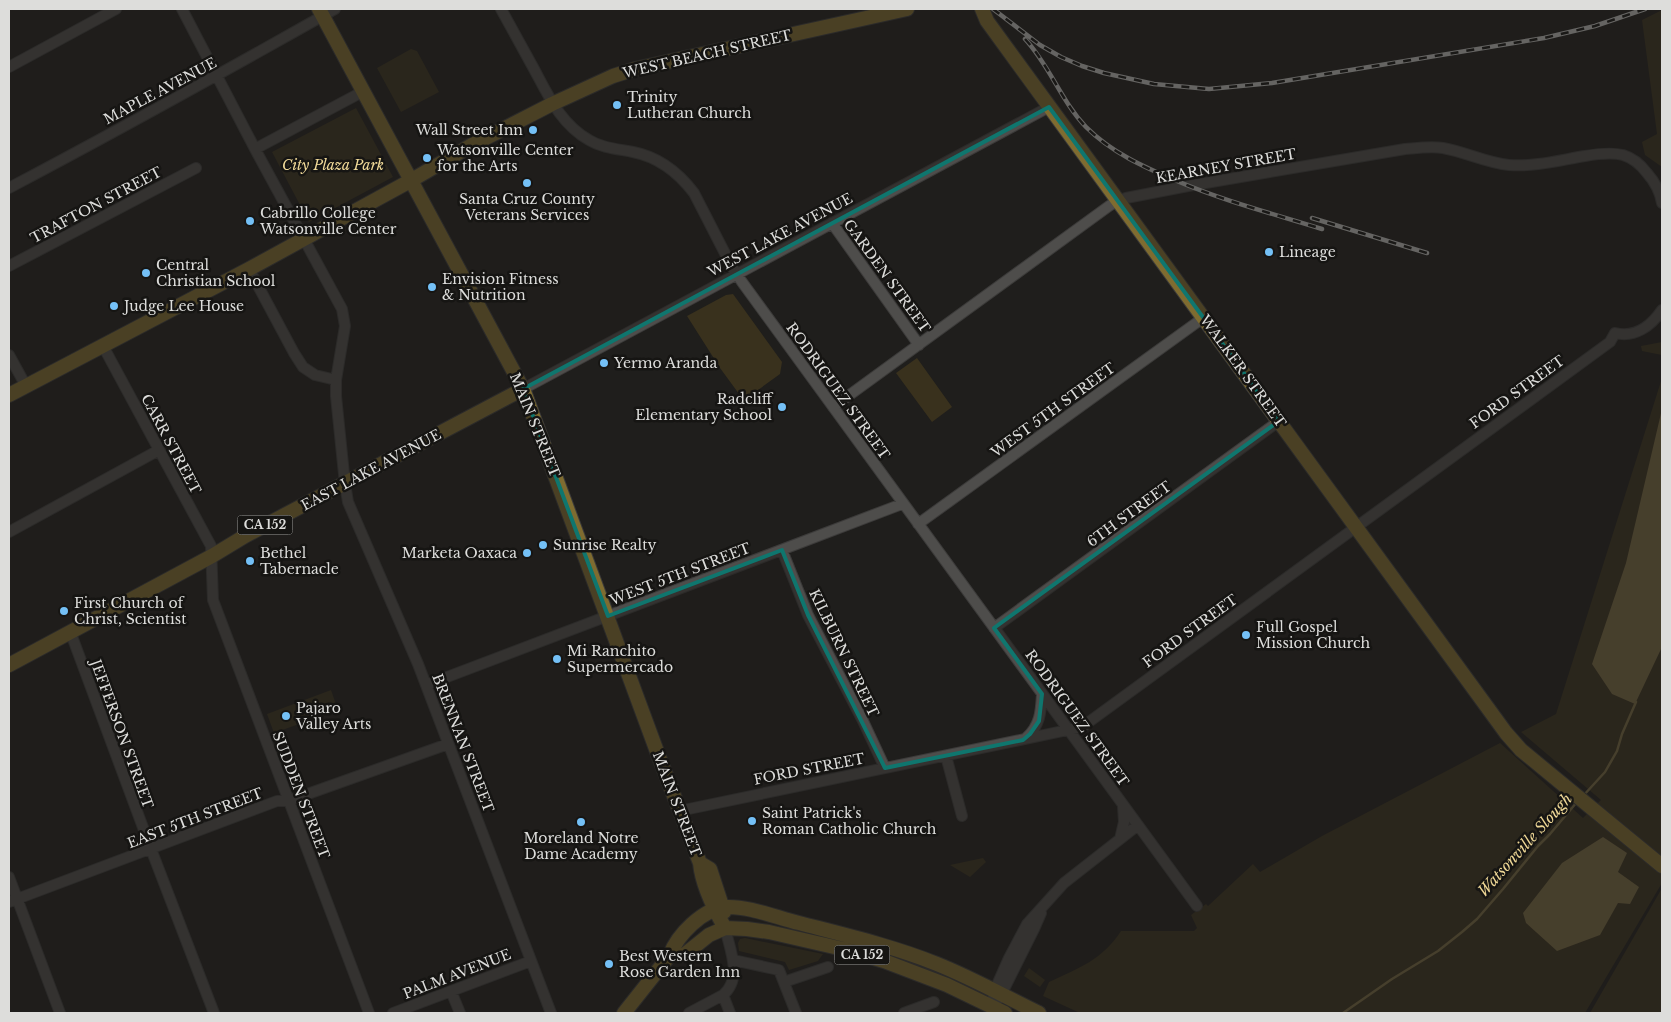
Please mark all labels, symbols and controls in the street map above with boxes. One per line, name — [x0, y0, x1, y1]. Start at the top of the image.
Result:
street label: WEST BEACH STREET — [620, 26, 793, 82]
street label: MAPLE AVENUE — [100, 54, 220, 128]
place label: Trinity Lutheran Church — [627, 88, 752, 122]
marker: Trinity Lutheran Church — [611, 99, 623, 111]
place label: Wall Street Inn — [415, 121, 523, 139]
marker: Wall Street Inn — [527, 124, 539, 136]
place label: Watsonville Center for the Arts — [436, 141, 574, 175]
street label: KEARNEY STREET — [1154, 145, 1298, 187]
marker: Watsonville Center for the Arts — [421, 152, 433, 164]
park label: City Plaza Park — [282, 156, 384, 174]
street label: TRAFTON STREET — [27, 163, 165, 247]
marker: Santa Cruz County Veterans Services — [521, 177, 533, 189]
street label: WEST LAKE AVENUE — [704, 189, 856, 281]
place label: Santa Cruz County Veterans Services — [459, 190, 595, 224]
place label: Cabrillo College Watsonville Center — [259, 204, 397, 238]
marker: Cabrillo College Watsonville Center — [244, 215, 256, 227]
street label: GARDEN STREET — [840, 216, 934, 336]
place label: Lineage — [1279, 243, 1336, 261]
marker: Lineage — [1263, 246, 1275, 258]
place label: Central Christian School — [156, 256, 276, 290]
marker: Central Christian School — [140, 267, 152, 279]
place label: Envision Fitness & Nutrition — [442, 270, 559, 304]
marker: Envision Fitness & Nutrition — [426, 281, 438, 293]
place label: Judge Lee House — [122, 297, 244, 315]
marker: Judge Lee House — [108, 300, 120, 312]
street label: WALKER STREET — [1195, 310, 1290, 431]
street label: RODRIGUEZ STREET — [782, 319, 894, 463]
street label: FORD STREET — [1466, 352, 1568, 432]
place label: Yermo Aranda — [613, 354, 718, 372]
marker: Yermo Aranda — [598, 357, 610, 369]
street label: WEST 5TH STREET — [986, 359, 1119, 462]
street label: MAIN STREET — [506, 370, 564, 480]
place label: Radcliff Elementary School — [635, 390, 774, 424]
street label: CARR STREET — [137, 391, 205, 497]
marker: Radcliff Elementary School — [776, 401, 788, 413]
street label: EAST LAKE AVENUE — [298, 425, 444, 515]
street label: 6TH STREET — [1083, 477, 1175, 551]
road number: CA 152 — [238, 516, 292, 534]
place label: Sunrise Realty — [553, 536, 656, 554]
marker: Sunrise Realty — [537, 539, 549, 551]
street label: WEST 5TH STREET — [606, 539, 753, 610]
place label: Bethel Tabernacle — [260, 544, 339, 578]
place label: Marketa Oaxaca — [402, 544, 517, 562]
marker: Marketa Oaxaca — [521, 547, 533, 559]
marker: Bethel Tabernacle — [244, 555, 256, 567]
street label: KILBURN STREET — [805, 586, 883, 720]
street label: FORD STREET — [1139, 591, 1241, 671]
place label: First Church of Christ, Scientist — [74, 594, 187, 628]
marker: First Church of Christ, Scientist — [58, 605, 70, 617]
place label: Full Gospel Mission Church — [1256, 618, 1371, 652]
marker: Full Gospel Mission Church — [1240, 629, 1252, 641]
place label: Mi Ranchito Supermercado — [567, 642, 673, 676]
street label: RODRIGUEZ STREET — [1021, 646, 1133, 790]
marker: Mi Ranchito Supermercado — [551, 653, 563, 665]
street label: JEFFERSON STREET — [86, 655, 157, 811]
street label: BRENNAN STREET — [428, 671, 498, 815]
place label: Pajaro Valley Arts — [295, 699, 371, 733]
marker: Pajaro Valley Arts — [280, 710, 292, 722]
street label: SUDDEN STREET — [268, 729, 334, 861]
street label: MAIN STREET — [649, 749, 705, 859]
street label: FORD STREET — [752, 749, 866, 789]
street label: EAST 5TH STREET — [125, 784, 265, 852]
water label: Watsonville Slough — [1473, 789, 1576, 900]
place label: Saint Patrick's Roman Catholic Church — [762, 804, 937, 838]
marker: Saint Patrick's Roman Catholic Church — [746, 815, 758, 827]
marker: Moreland Notre Dame Academy — [575, 816, 587, 828]
place label: Moreland Notre Dame Academy — [523, 829, 639, 863]
street label: PALM AVENUE — [400, 945, 514, 1003]
road number: CA 152 — [834, 946, 890, 964]
place label: Best Western Rose Garden Inn — [619, 947, 741, 981]
marker: Best Western Rose Garden Inn — [603, 958, 615, 970]

